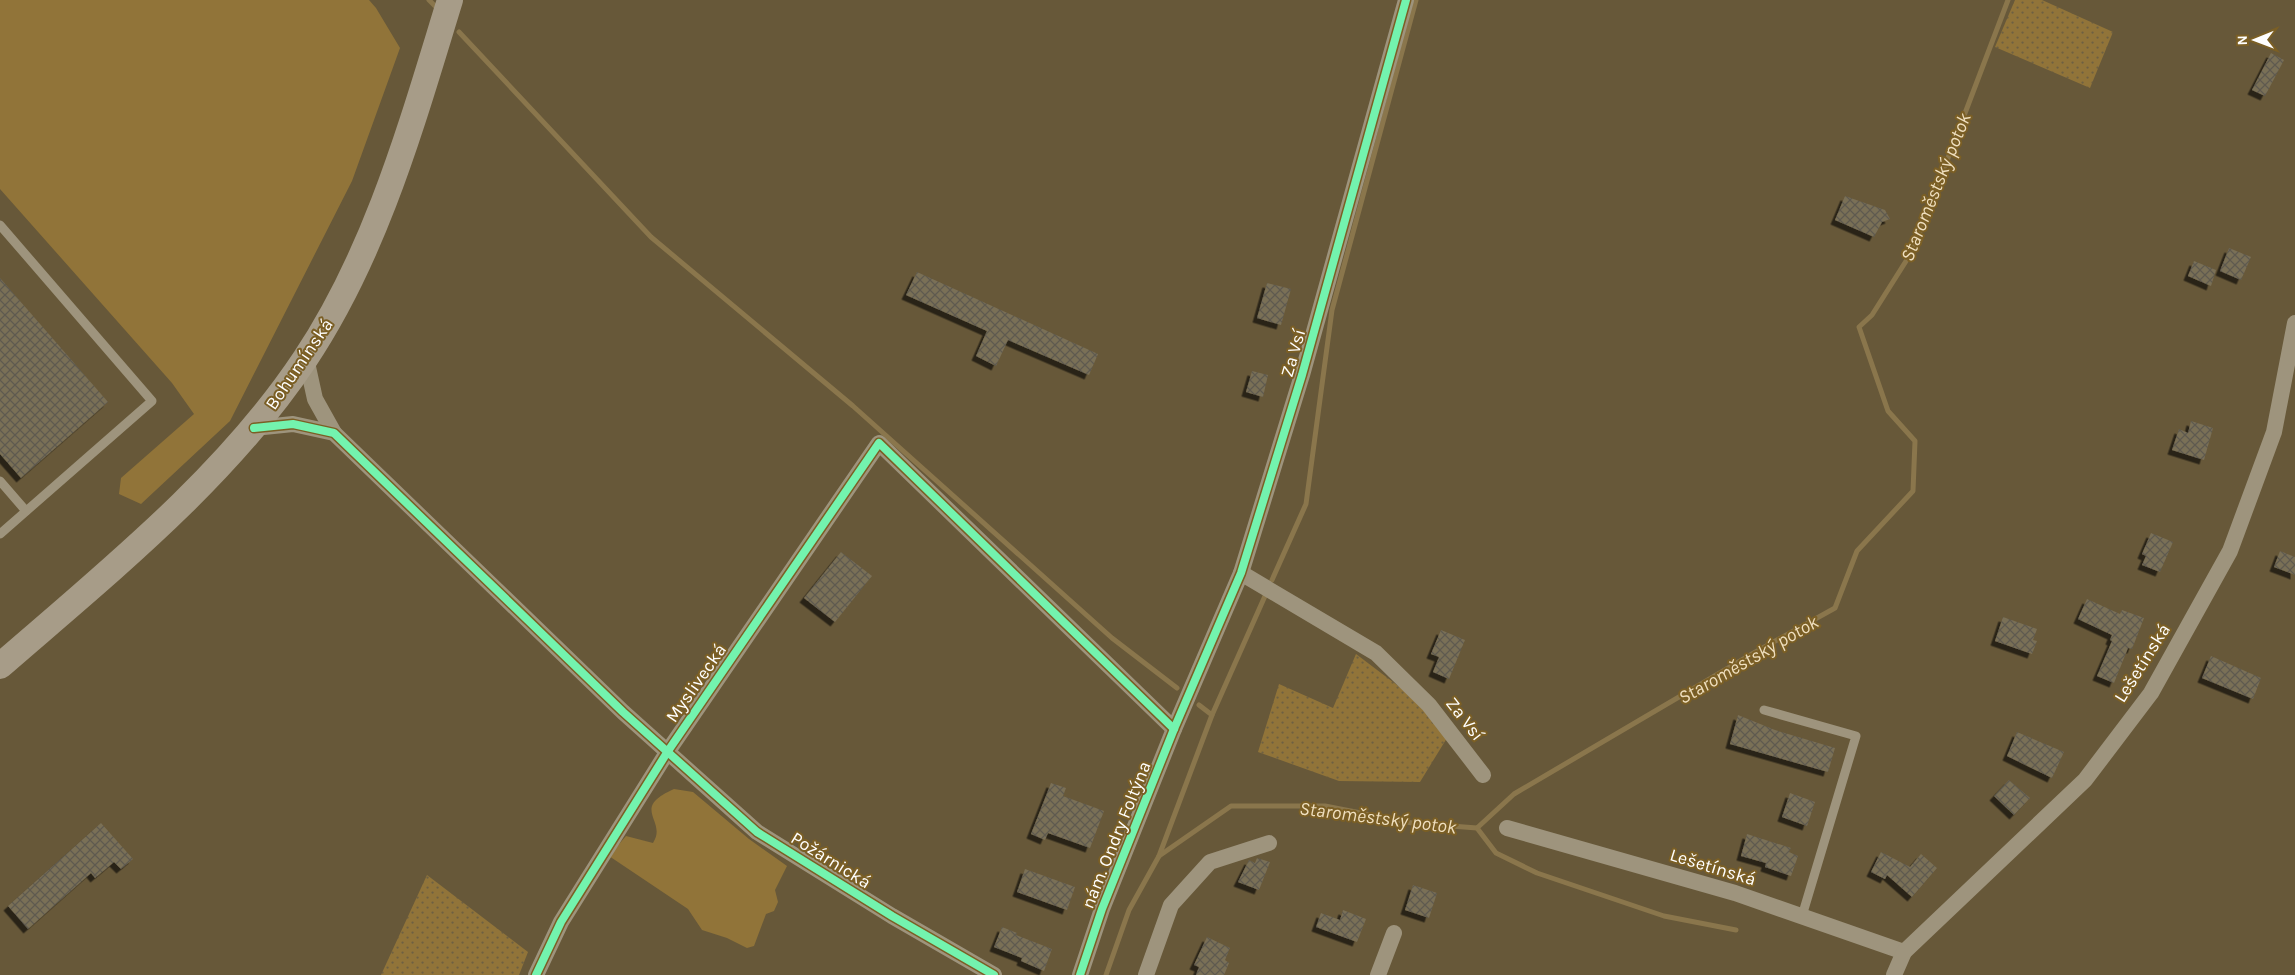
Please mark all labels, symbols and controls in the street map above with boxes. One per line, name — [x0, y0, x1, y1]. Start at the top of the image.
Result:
north arrow — [2230, 15, 2280, 65]
text: N — [2234, 35, 2251, 45]
water label: Staroměstský potok — [1896, 110, 1976, 265]
street label: Bohumínská — [260, 314, 338, 414]
street label: Za Vsí — [1276, 326, 1311, 380]
water label: Staroměstský potok — [1675, 611, 1823, 709]
street label: Lešetínská — [2109, 619, 2175, 707]
street label: Myslivecká — [661, 639, 731, 727]
street label: Za Vsí — [1441, 693, 1489, 746]
street label: nám. Ondry Foltýna — [1076, 758, 1156, 912]
water label: Staroměstský potok — [1298, 797, 1458, 839]
street label: Požárnická — [787, 827, 875, 893]
street label: Lešetínská — [1667, 843, 1759, 891]

